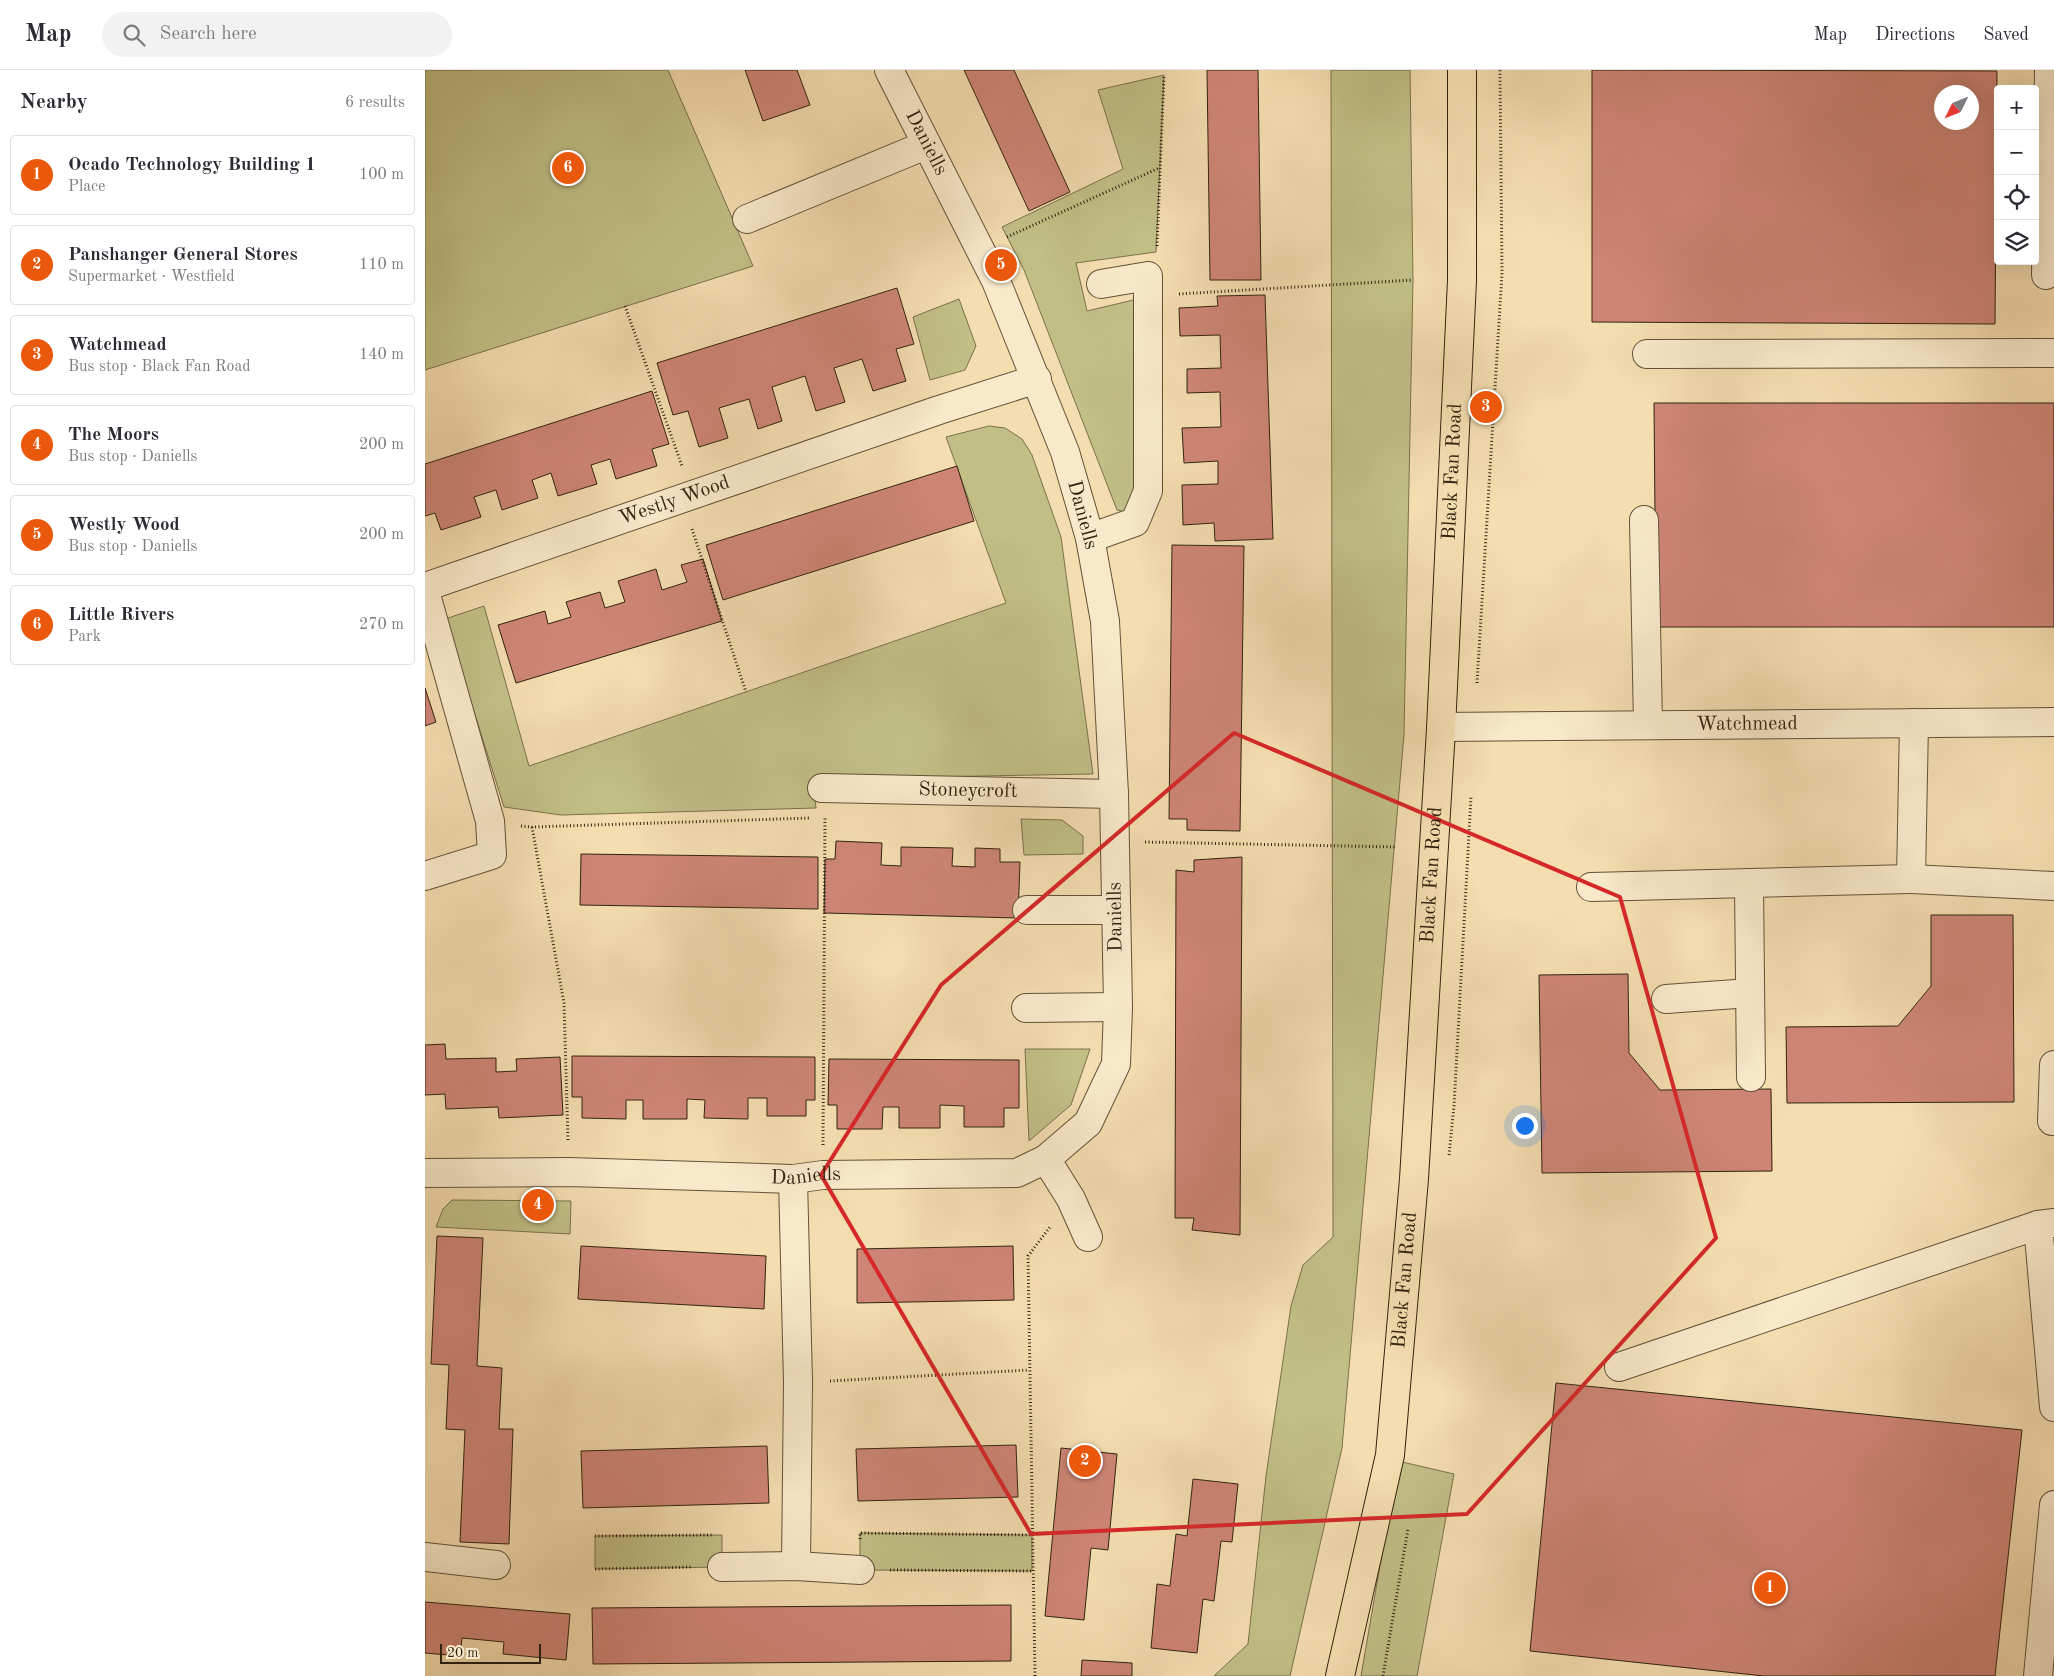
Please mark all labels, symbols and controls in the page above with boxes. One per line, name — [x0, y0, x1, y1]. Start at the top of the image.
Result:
search box — [102, 12, 452, 57]
icon: search — [120, 21, 148, 49]
text: Map — [25, 23, 72, 47]
text: Search here — [160, 25, 257, 44]
text: Map — [1814, 26, 1847, 44]
text: Directions — [1875, 26, 1955, 44]
text: Saved — [1983, 26, 2029, 44]
north arrow — [1934, 85, 1979, 130]
map controls — [1994, 85, 2039, 265]
button: + — [1994, 85, 2039, 130]
text: Nearby — [20, 92, 88, 113]
text: 6 results — [345, 95, 405, 111]
street label: Daniells — [901, 107, 951, 179]
button: − — [1994, 130, 2039, 175]
pin: 6 — [552, 149, 584, 187]
text: Ocado Technology Building 1 — [68, 156, 316, 175]
text: 1 — [32, 167, 42, 183]
text: 100 m — [359, 167, 404, 183]
button: locate — [1994, 175, 2039, 220]
text: Place — [68, 179, 105, 195]
button: layers — [1994, 220, 2039, 265]
text: Panshanger General Stores — [68, 246, 298, 265]
pin: 5 — [985, 246, 1017, 284]
text: 2 — [32, 257, 42, 273]
text: 110 m — [359, 257, 404, 273]
text: Supermarket · Westfield — [68, 269, 235, 285]
text: Watchmead — [68, 336, 167, 355]
text: 3 — [32, 347, 42, 363]
text: 140 m — [359, 347, 404, 363]
text: Bus stop · Black Fan Road — [68, 359, 251, 375]
pin: 3 — [1470, 388, 1502, 426]
street label: Black Fan Road — [1440, 403, 1466, 541]
text: The Moors — [68, 426, 159, 445]
text: 4 — [32, 437, 42, 453]
text: 200 m — [359, 437, 404, 453]
text: Bus stop · Daniells — [68, 449, 198, 465]
street label: Westly Wood — [617, 473, 733, 529]
street label: Daniells — [1063, 478, 1101, 552]
text: Westly Wood — [68, 516, 180, 535]
text: 5 — [32, 527, 42, 543]
text: 200 m — [359, 527, 404, 543]
text: Bus stop · Daniells — [68, 539, 198, 555]
text: Little Rivers — [68, 606, 174, 625]
text: 6 — [32, 617, 42, 633]
text: 270 m — [359, 617, 404, 633]
text: Park — [68, 629, 101, 645]
street label: Watchmead — [1696, 714, 1798, 735]
street label: Stoneycroft — [918, 780, 1018, 802]
street label: Black Fan Road — [1418, 806, 1446, 944]
street label: Daniells — [1105, 882, 1127, 952]
your location — [1512, 1113, 1538, 1139]
street label: Daniells — [770, 1165, 841, 1189]
pin: 4 — [522, 1186, 554, 1224]
street label: Black Fan Road — [1389, 1211, 1421, 1349]
pin: 2 — [1069, 1442, 1101, 1480]
pin: 1 — [1754, 1569, 1786, 1607]
scale bar — [440, 1641, 541, 1664]
text: 20 m — [447, 1646, 478, 1660]

